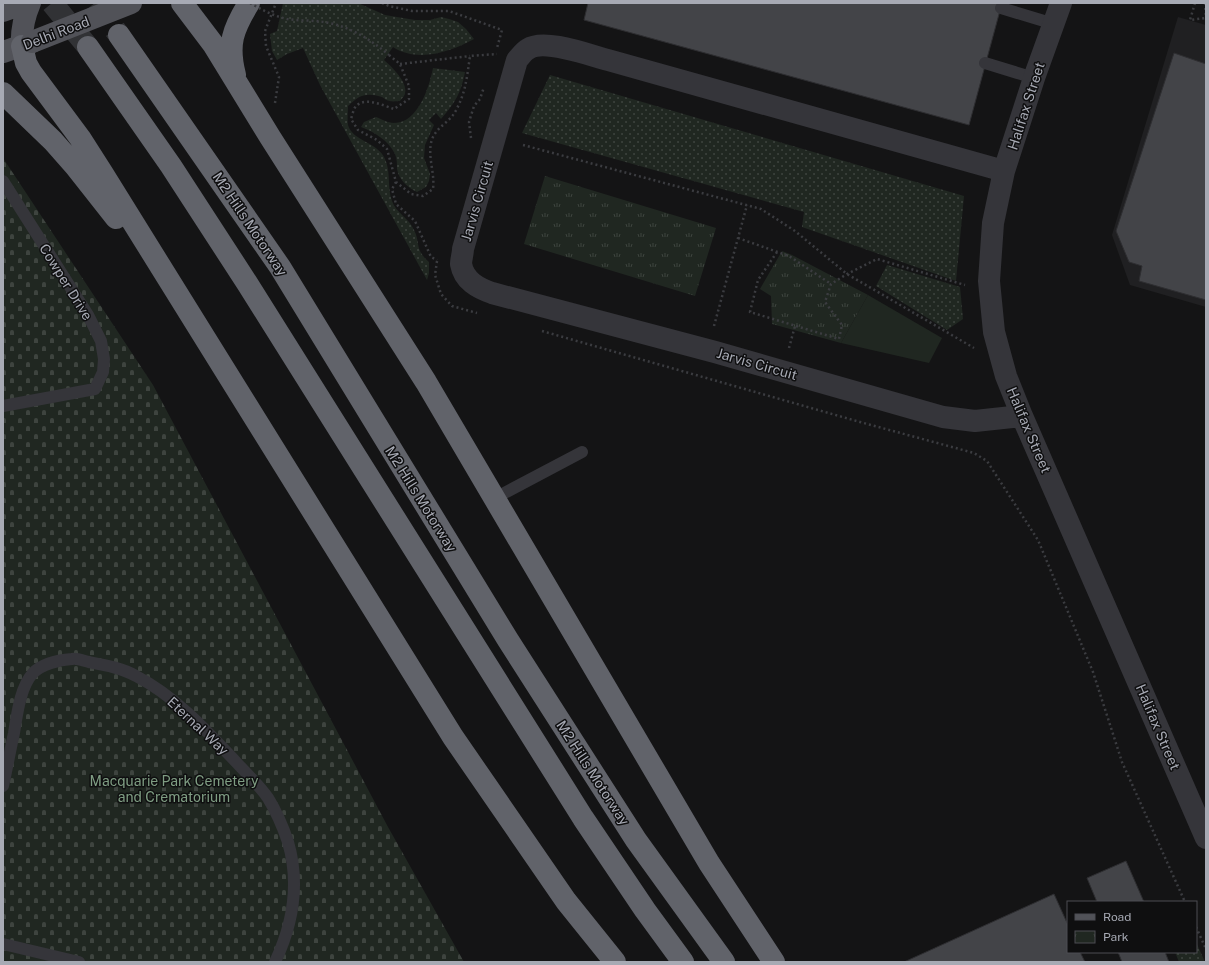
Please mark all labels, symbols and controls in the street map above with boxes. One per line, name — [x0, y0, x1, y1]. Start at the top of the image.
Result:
street label: Delhi Road — [21, 13, 91, 53]
street label: Halifax Street — [1004, 60, 1048, 152]
street label: Jarvis Circuit — [458, 159, 496, 243]
street label: M2 Hills Motorway — [209, 169, 291, 279]
street label: Cowper Drive — [36, 241, 96, 323]
street label: Jarvis Circuit — [715, 345, 799, 383]
street label: Halifax Street — [1004, 385, 1054, 475]
street label: M2 Hills Motorway — [382, 443, 460, 555]
street label: Halifax Street — [1133, 682, 1183, 772]
street label: Eternal Way — [164, 694, 232, 759]
street label: M2 Hills Motorway — [553, 718, 633, 829]
park label: Macquarie Park Cemetery and Crematorium — [90, 773, 259, 805]
legend — [1067, 901, 1197, 953]
text: Road — [1103, 910, 1131, 924]
text: Park — [1103, 930, 1129, 944]

